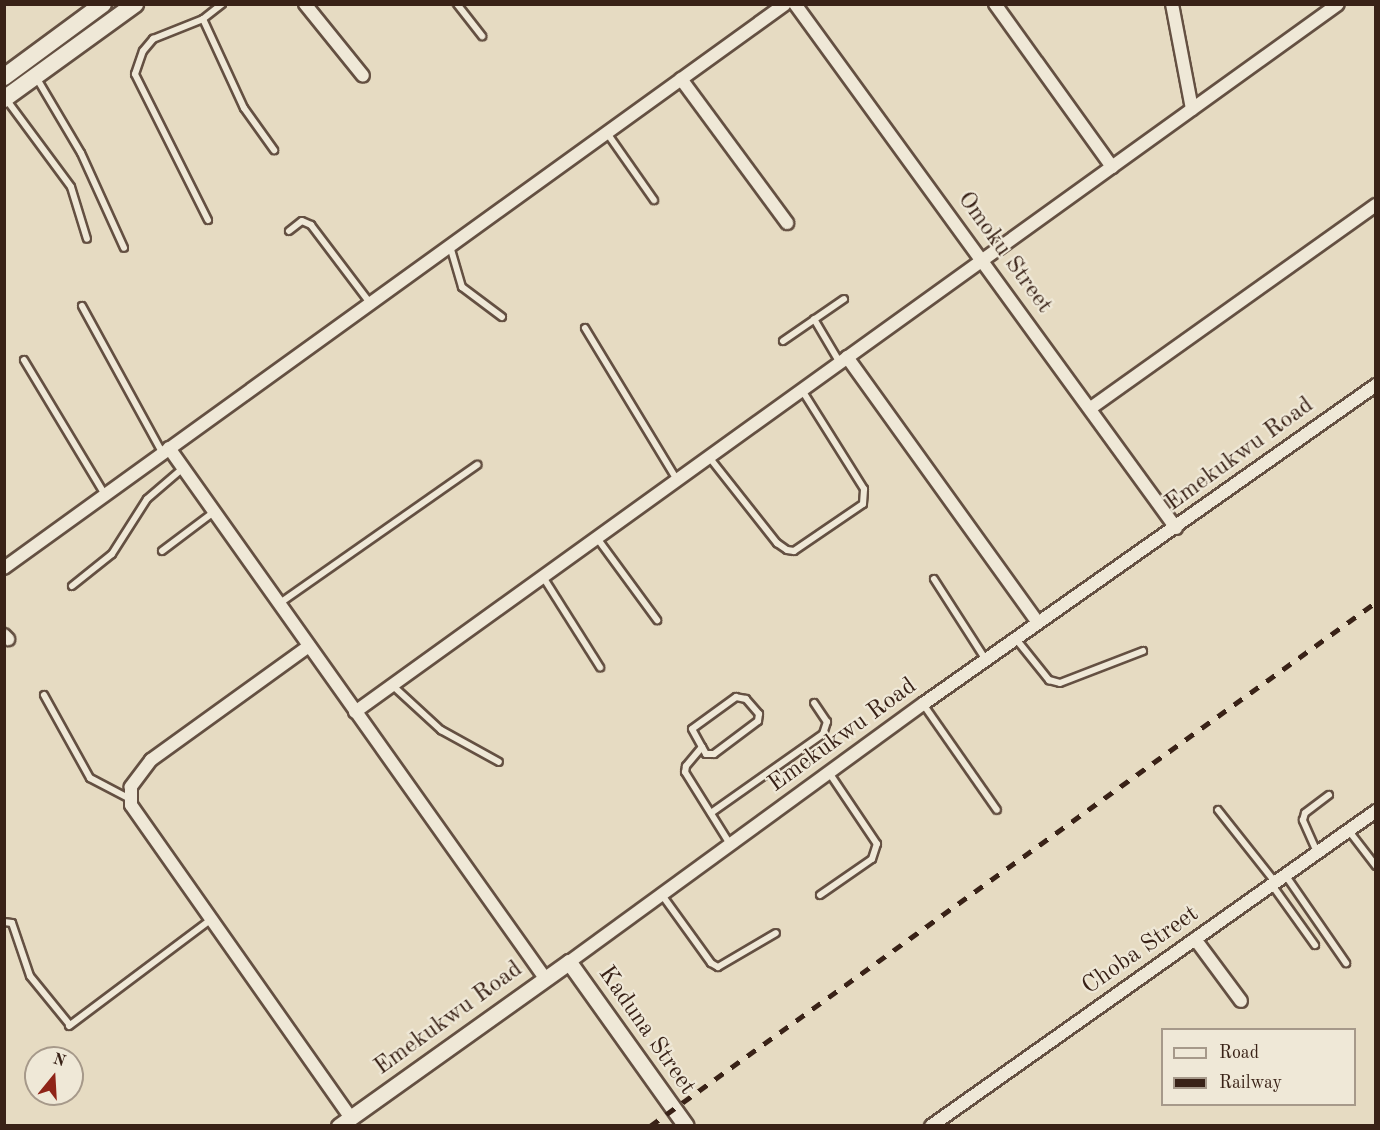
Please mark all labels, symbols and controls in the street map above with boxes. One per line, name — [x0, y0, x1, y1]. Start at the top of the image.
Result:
street label: Omoku Street — [950, 187, 1058, 319]
street label: Emekukwu Road — [1160, 392, 1320, 518]
street label: Emekukwu Road — [763, 673, 923, 799]
street label: Choba Street — [1077, 900, 1205, 1002]
street label: Emekukwu Road — [369, 956, 529, 1082]
street label: Kaduna Street — [591, 961, 701, 1101]
legend — [1161, 1028, 1356, 1106]
text: Road — [1219, 1044, 1259, 1062]
north arrow — [24, 1046, 84, 1106]
text: N — [51, 1051, 67, 1070]
text: Railway — [1219, 1074, 1282, 1092]

